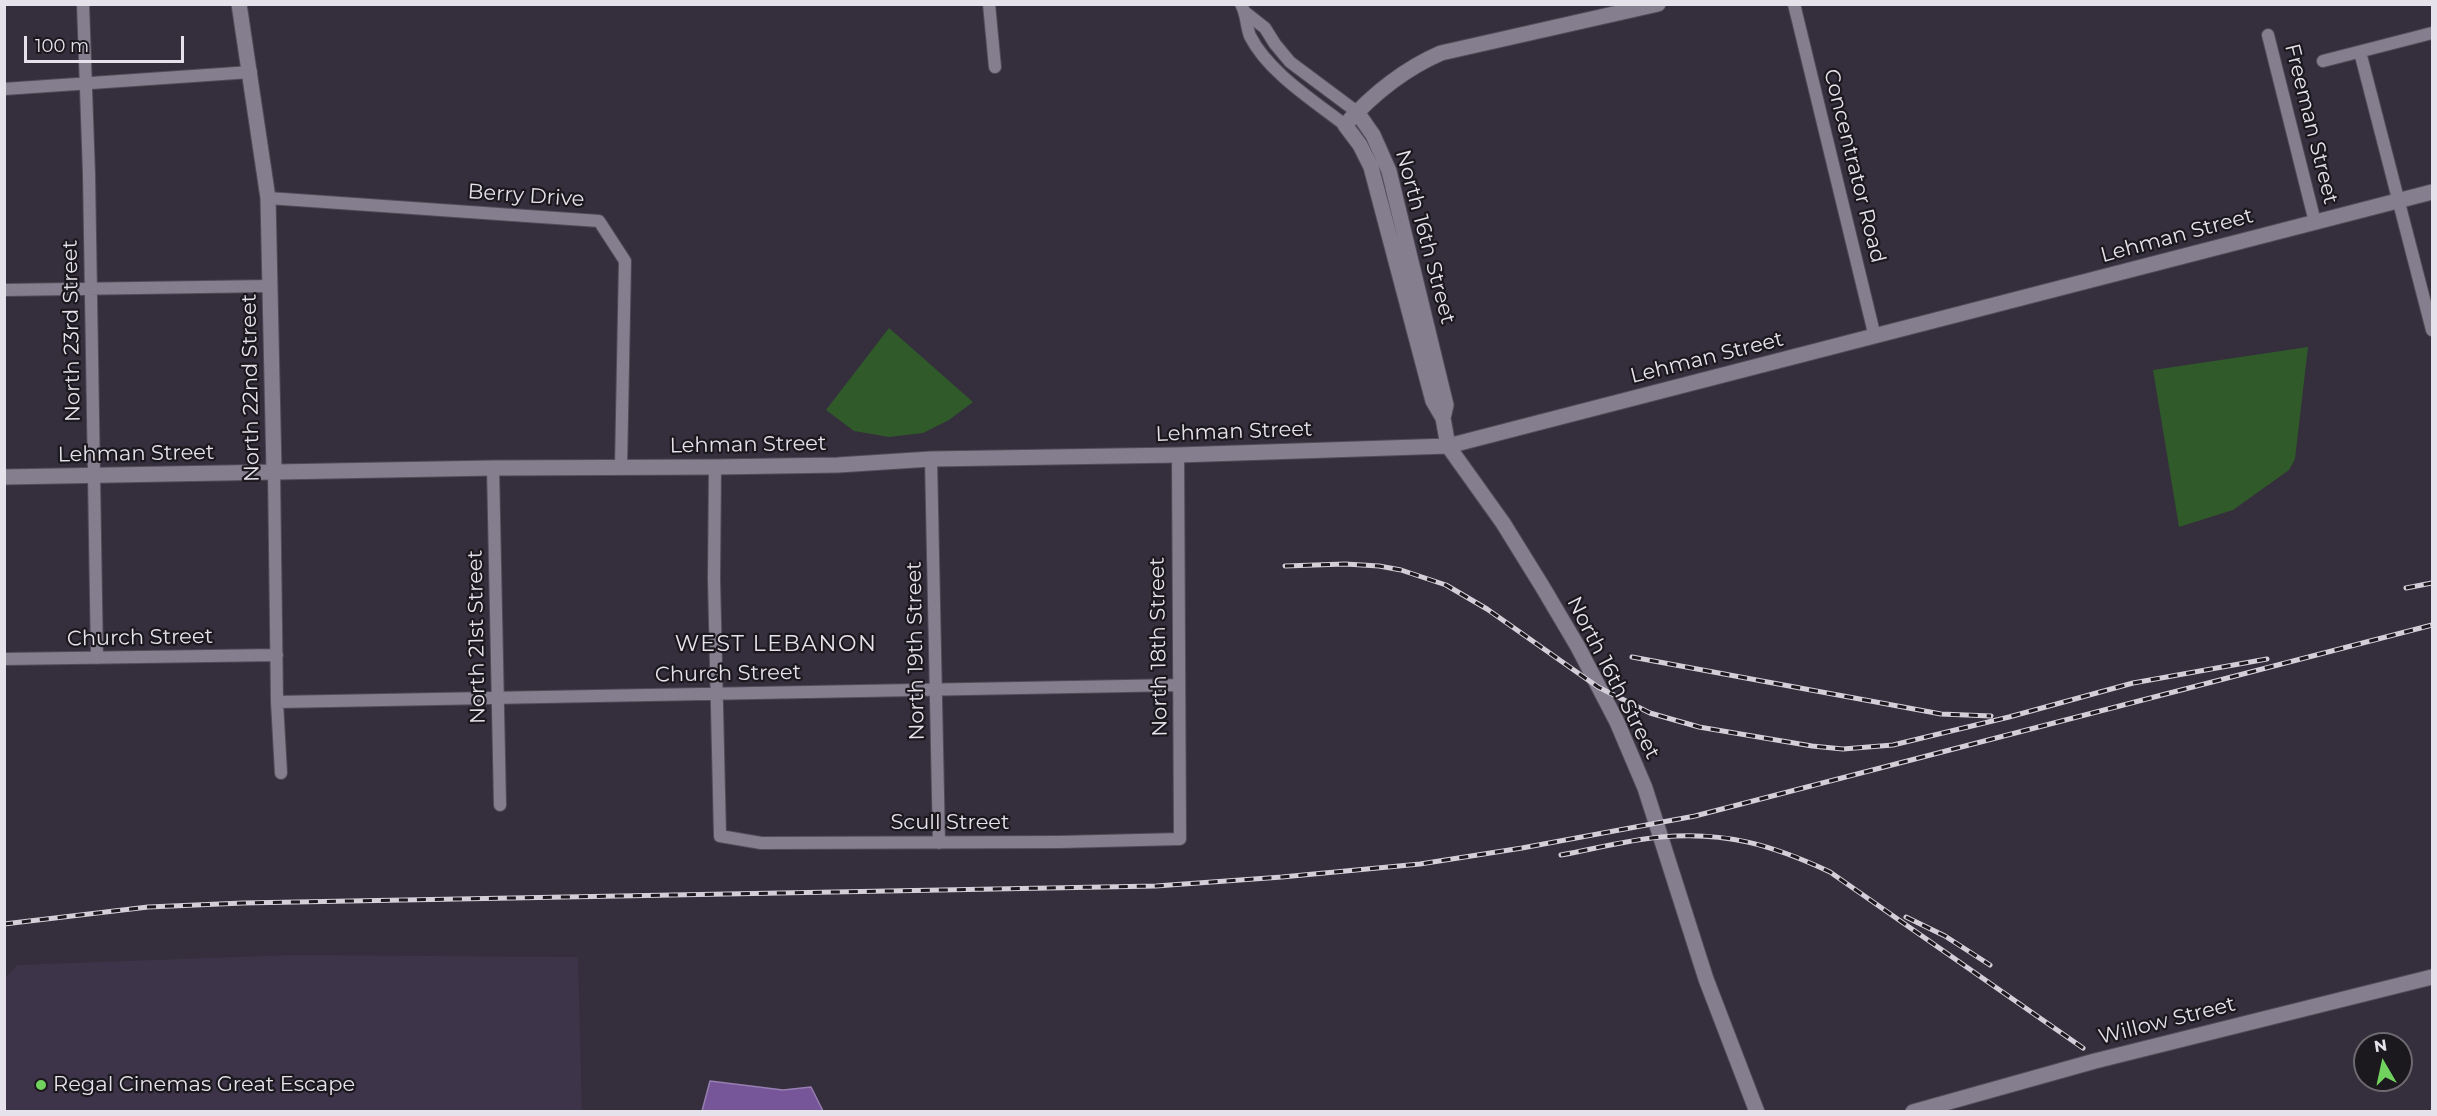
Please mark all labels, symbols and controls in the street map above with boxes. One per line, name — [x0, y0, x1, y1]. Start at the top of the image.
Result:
scale bar — [27, 24, 188, 62]
text: 100 m — [35, 35, 89, 57]
street label: Freeman Street — [2279, 41, 2343, 207]
street label: Concentrator Road — [1818, 66, 1890, 266]
street label: North 16th Street — [1390, 147, 1460, 327]
street label: Berry Drive — [467, 179, 585, 213]
street label: Lehman Street — [2098, 204, 2256, 268]
street label: North 23rd Street — [58, 240, 86, 422]
street label: North 22nd Street — [237, 294, 265, 482]
street label: Lehman Street — [1628, 327, 1786, 389]
street label: Lehman Street — [1155, 417, 1313, 447]
street label: Lehman Street — [669, 431, 827, 459]
street label: Lehman Street — [57, 440, 215, 468]
street label: North 21st Street — [463, 550, 491, 724]
street label: North 18th Street — [1145, 557, 1173, 737]
street label: North 19th Street — [902, 561, 930, 741]
street label: North 16th Street — [1561, 592, 1665, 764]
street label: Church Street — [67, 624, 213, 652]
district label: WEST LEBANON — [675, 632, 877, 658]
street label: Church Street — [655, 660, 801, 688]
street label: Scull Street — [890, 810, 1010, 836]
street label: Willow Street — [2096, 992, 2238, 1050]
north arrow — [2353, 1032, 2413, 1092]
text: N — [2373, 1035, 2388, 1056]
place label: Regal Cinemas Great Escape — [53, 1072, 355, 1098]
marker: Regal Cinemas Great Escape — [34, 1078, 48, 1092]

